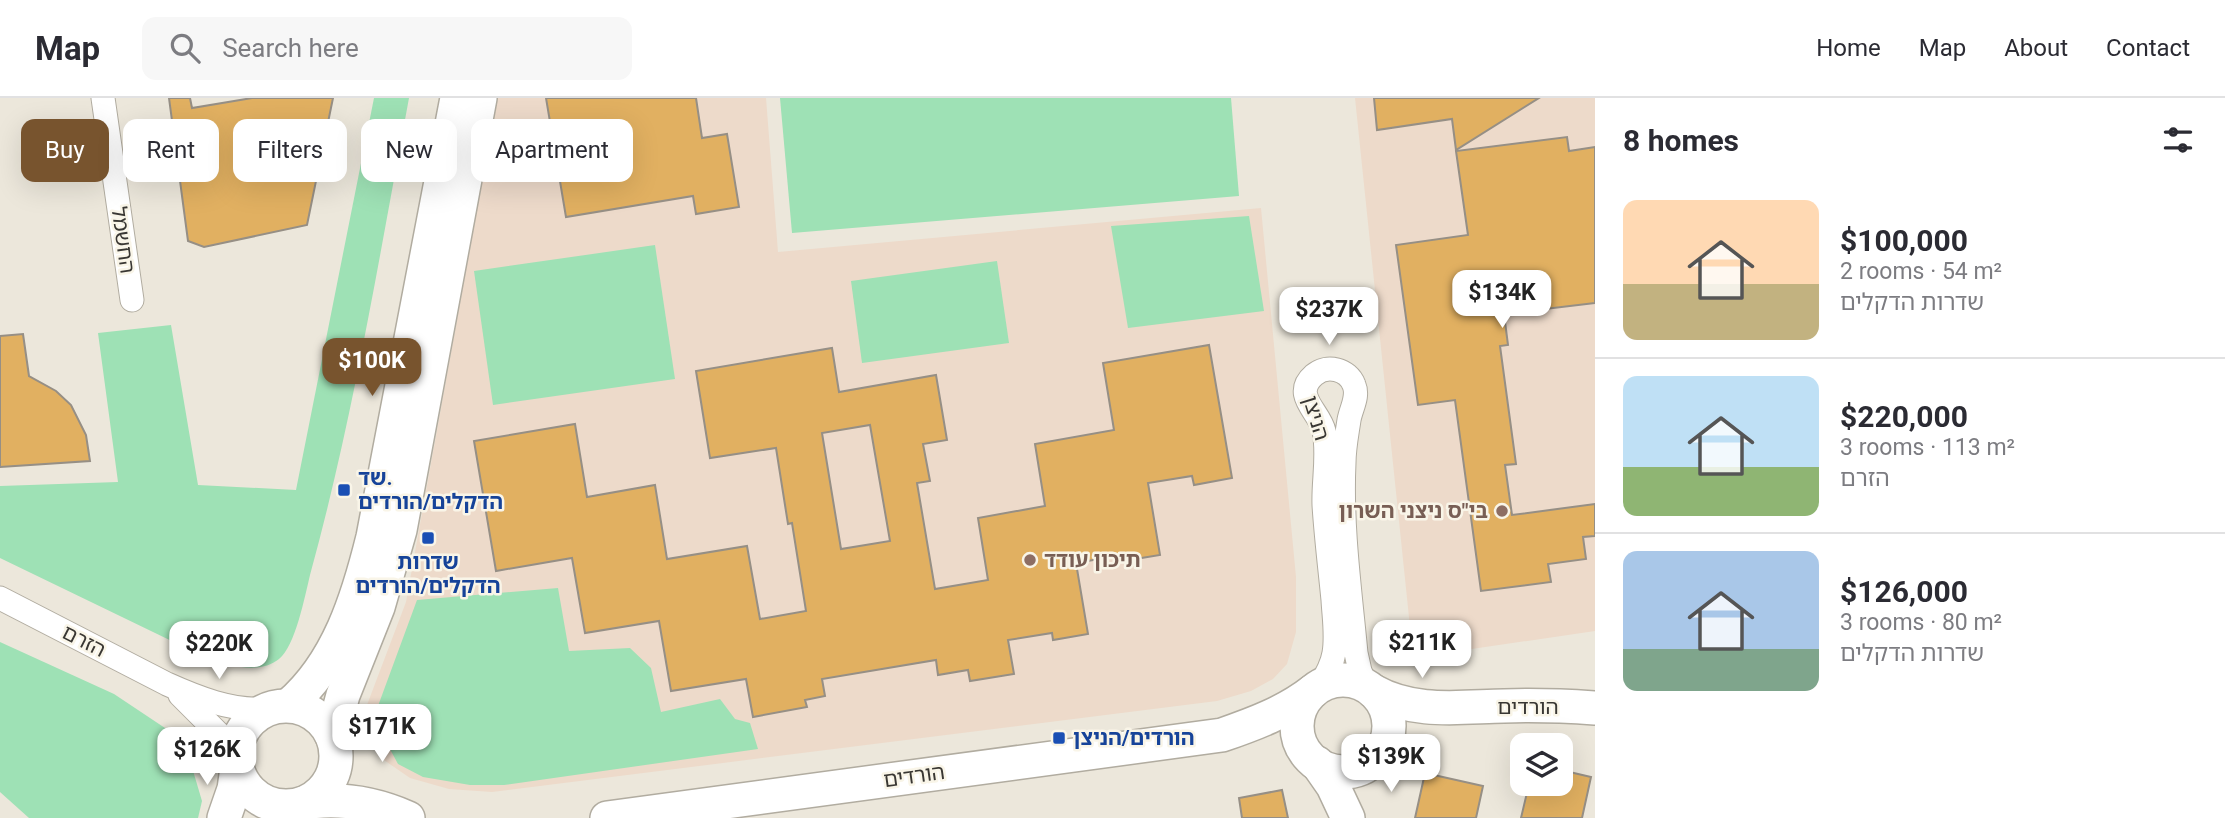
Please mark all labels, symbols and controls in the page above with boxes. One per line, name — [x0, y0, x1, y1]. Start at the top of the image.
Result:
search box — [142, 17, 632, 80]
text: Map — [35, 29, 100, 68]
icon: search — [166, 29, 204, 67]
text: Search here — [222, 33, 359, 63]
text: Home — [1816, 34, 1881, 62]
text: Map — [1919, 34, 1966, 62]
text: About — [2004, 34, 2068, 62]
text: Contact — [2106, 34, 2190, 62]
chip: Buy — [21, 119, 109, 182]
chip: Rent — [123, 119, 219, 182]
chip: Filters — [233, 119, 347, 182]
chip: New — [361, 119, 457, 182]
chip: Apartment — [471, 119, 633, 182]
icon: filters — [2159, 121, 2197, 159]
text: 8 homes — [1623, 123, 1739, 158]
street label: החשמל — [106, 205, 140, 275]
text: $100,000 — [1840, 223, 1968, 258]
icon: home — [1679, 228, 1763, 312]
text: 2 rooms · 54 m² — [1840, 258, 2002, 285]
pin: $134K — [1453, 271, 1551, 330]
text: $134K — [1468, 279, 1536, 306]
pin: $237K — [1280, 288, 1378, 347]
text: שדרות הדקלים — [1840, 289, 1984, 316]
text: $237K — [1295, 296, 1363, 323]
pin: $100K — [323, 338, 421, 398]
text: $100K — [338, 347, 406, 374]
street label: הניצן — [1298, 393, 1334, 443]
text: $220,000 — [1840, 399, 1968, 434]
icon: home — [1679, 404, 1763, 488]
text: 3 rooms · 113 m² — [1840, 434, 2015, 461]
text: הזרם — [1840, 465, 1890, 492]
place label: שד. הדקלים/הורדים — [358, 466, 503, 514]
marker: שד. הדקלים/הורדים — [336, 482, 352, 498]
place label: בי"ס ניצני השרון — [1339, 499, 1488, 523]
marker: בי"ס ניצני השרון — [1494, 503, 1510, 519]
marker: שדרות הדקלים/הורדים — [420, 530, 436, 546]
place label: תיכון עודד — [1044, 548, 1141, 572]
place label: שדרות הדקלים/הורדים — [356, 550, 501, 598]
marker: תיכון עודד — [1022, 552, 1038, 568]
text: $126,000 — [1840, 574, 1968, 609]
icon: home — [1679, 579, 1763, 663]
text: 3 rooms · 80 m² — [1840, 609, 2002, 636]
street label: הזרם — [58, 620, 110, 662]
pin: $211K — [1373, 620, 1471, 680]
pin: $220K — [170, 622, 268, 681]
text: $211K — [1388, 629, 1456, 656]
text: $220K — [185, 630, 253, 657]
text: שדרות הדקלים — [1840, 640, 1984, 667]
street label: הורדים — [1497, 695, 1559, 719]
pin: $171K — [333, 704, 431, 764]
text: $171K — [348, 713, 416, 740]
place label: הורדים/הניצן — [1073, 726, 1195, 750]
pin: $126K — [158, 728, 256, 787]
marker: הורדים/הניצן — [1051, 730, 1067, 746]
map controls — [1510, 733, 1573, 796]
button: layers — [1510, 733, 1573, 796]
pin: $139K — [1342, 734, 1440, 794]
text: $126K — [173, 736, 241, 763]
text: $139K — [1357, 743, 1425, 770]
street label: הורדים — [882, 760, 946, 792]

